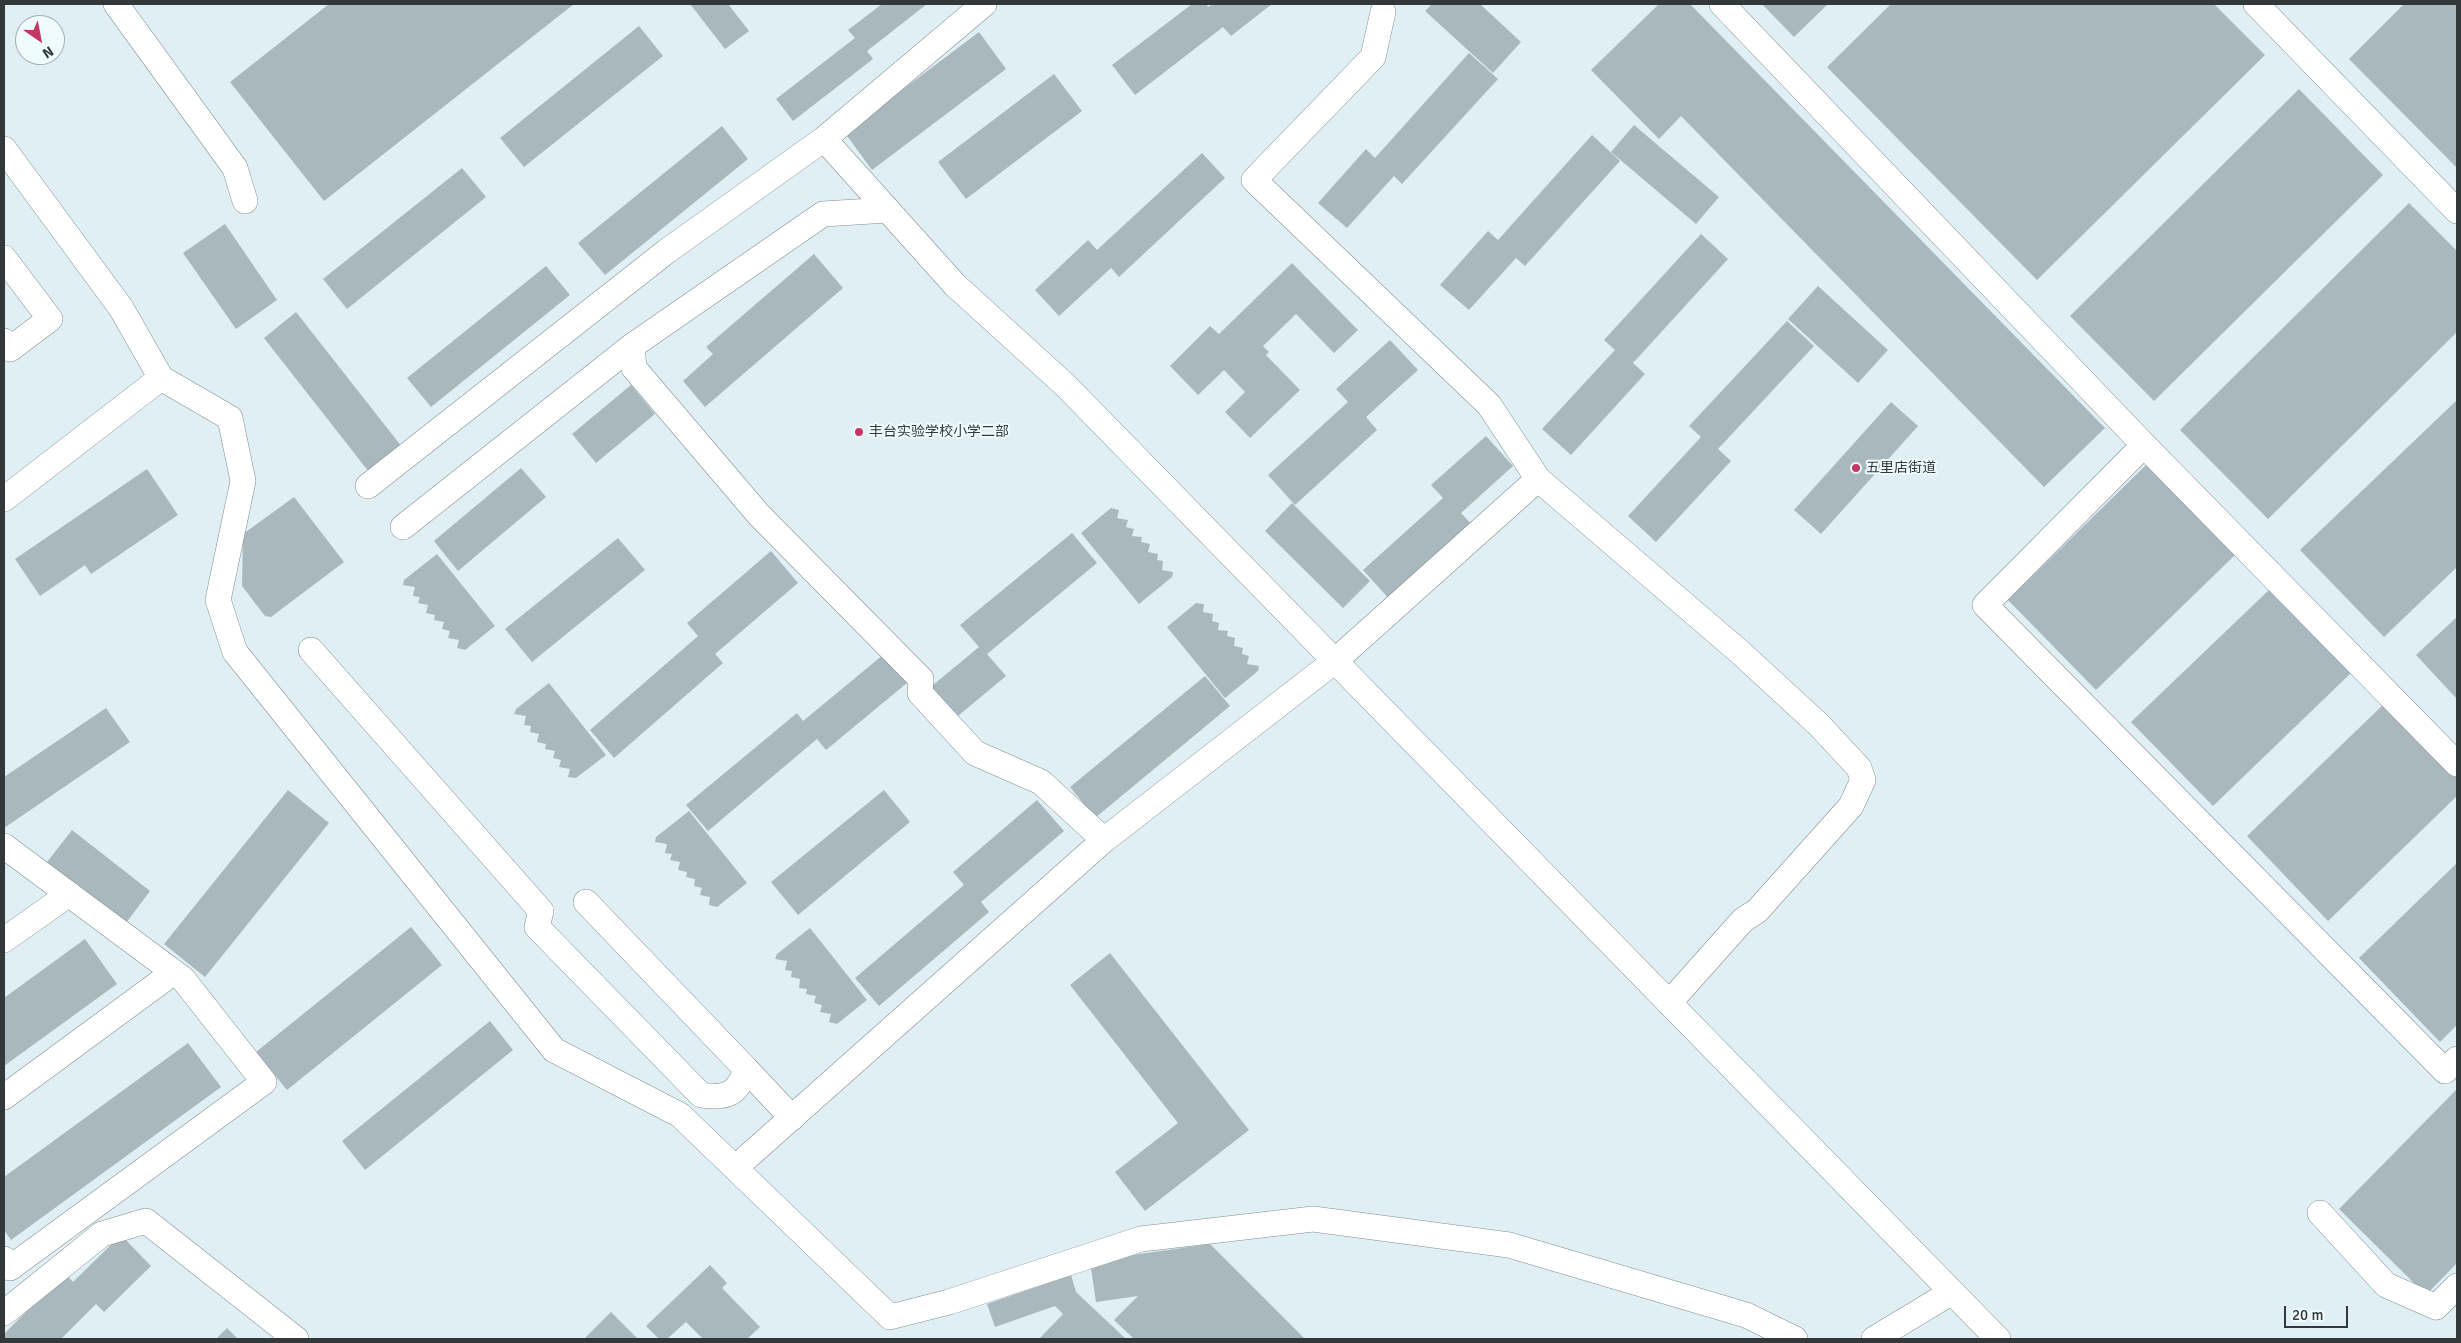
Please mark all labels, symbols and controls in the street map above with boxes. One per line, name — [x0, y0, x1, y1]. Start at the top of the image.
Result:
north arrow — [15, 15, 65, 65]
text: N — [39, 42, 57, 62]
place label: 丰台实验学校小学二部 — [869, 424, 1009, 440]
marker: 丰台实验学校小学二部 — [853, 426, 865, 438]
place label: 五里店街道 — [1866, 460, 1936, 476]
marker: 五里店街道 — [1850, 462, 1862, 474]
scale bar — [2286, 1296, 2350, 1328]
text: 20 m — [2292, 1306, 2323, 1324]

